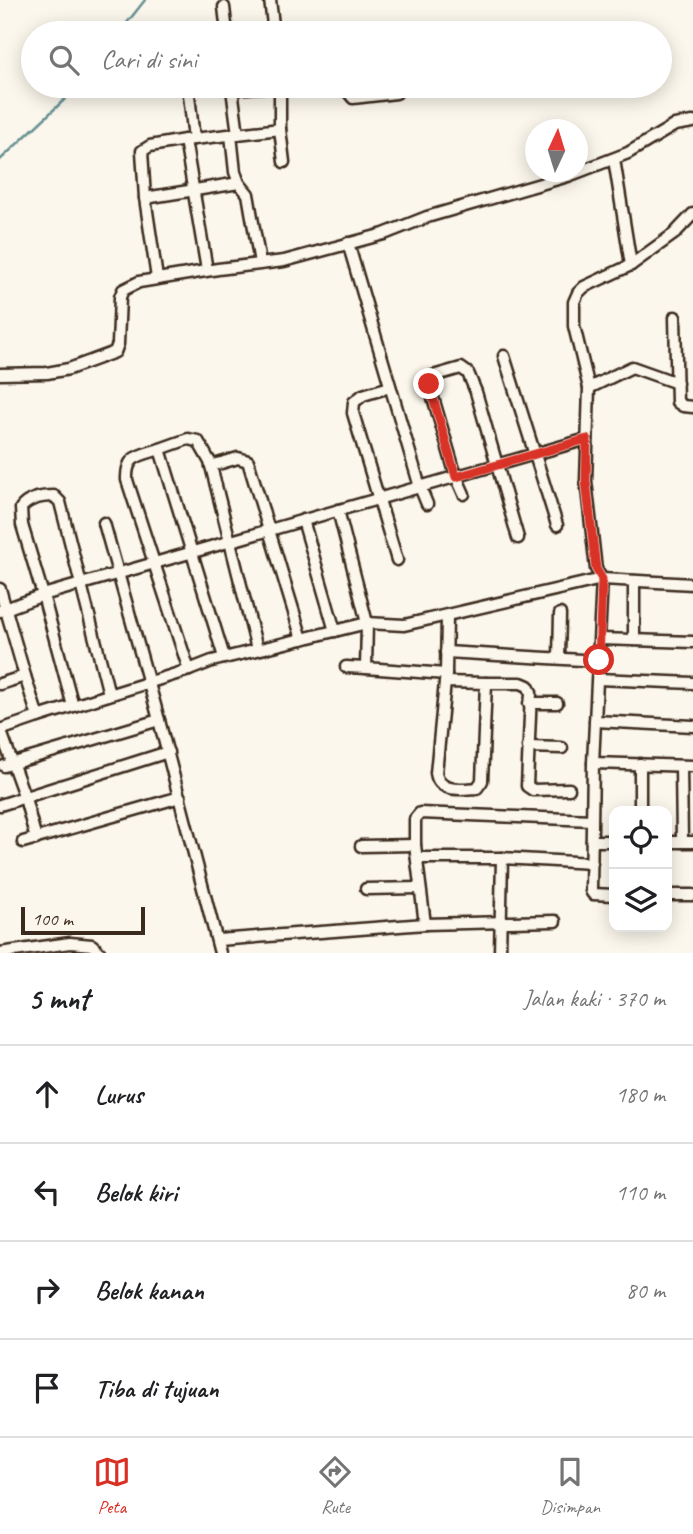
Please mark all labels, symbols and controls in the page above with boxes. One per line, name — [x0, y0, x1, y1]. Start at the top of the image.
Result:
search box — [21, 21, 672, 98]
icon: search — [45, 41, 83, 79]
text: Cari di sini — [101, 43, 197, 76]
north arrow — [525, 119, 588, 182]
route end — [413, 368, 444, 399]
route start — [583, 644, 614, 675]
map controls — [609, 806, 672, 932]
button: locate — [609, 806, 672, 869]
button: layers — [609, 869, 672, 932]
scale bar — [21, 904, 145, 936]
text: 100 m — [32, 907, 73, 931]
text: 5 mnt — [28, 980, 89, 1018]
text: Jalan kaki · 370 m — [523, 984, 665, 1013]
icon: ahead — [28, 1075, 66, 1113]
text: Lurus — [95, 1078, 143, 1111]
text: 180 m — [616, 1080, 665, 1109]
icon: left — [28, 1173, 66, 1211]
text: Belok kiri — [95, 1176, 177, 1209]
text: 110 m — [616, 1178, 665, 1207]
icon: right — [28, 1271, 66, 1309]
text: Belok kanan — [95, 1274, 204, 1307]
text: 80 m — [626, 1276, 665, 1305]
icon: arrive — [28, 1369, 66, 1407]
text: Tiba di tujuan — [95, 1372, 219, 1405]
tab: Peta — [93, 1453, 131, 1519]
tab: Rute — [316, 1453, 354, 1519]
tab: Disimpan — [540, 1453, 600, 1519]

